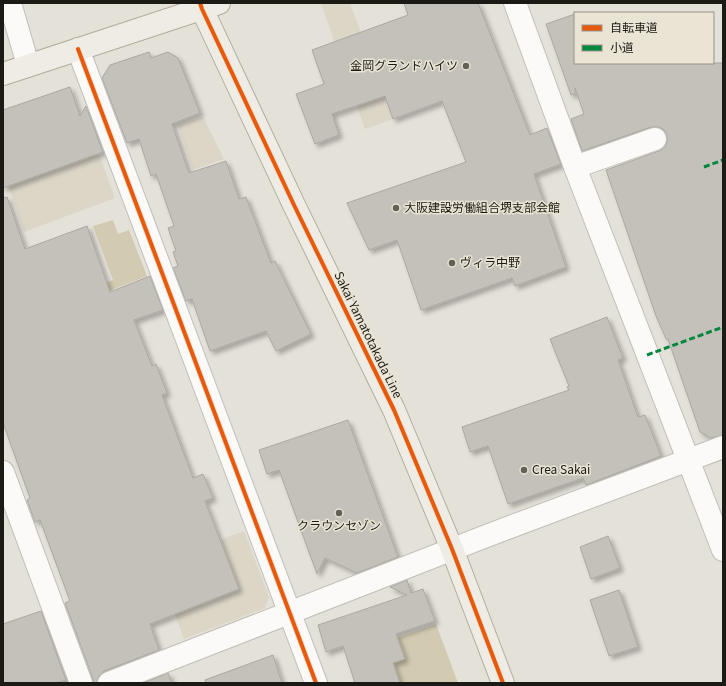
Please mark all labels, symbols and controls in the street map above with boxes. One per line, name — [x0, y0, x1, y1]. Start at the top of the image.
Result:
legend — [574, 12, 714, 64]
text: 自転車道 — [610, 18, 658, 35]
text: 小道 — [610, 38, 634, 55]
place label: 金岡グランドハイツ — [350, 56, 458, 73]
marker: 金岡グランドハイツ — [461, 61, 471, 71]
place label: 大阪建設労働組合堺支部会館 — [404, 198, 560, 215]
marker: 大阪建設労働組合堺支部会館 — [391, 203, 401, 213]
place label: ヴィラ中野 — [460, 253, 520, 270]
marker: ヴィラ中野 — [447, 258, 457, 268]
street label: Sakai Yamatotakada Line — [331, 268, 408, 401]
place label: Crea Sakai — [532, 460, 590, 477]
marker: Crea Sakai — [519, 465, 529, 475]
marker: クラウンセゾン — [334, 508, 344, 518]
place label: クラウンセゾン — [297, 516, 381, 533]

